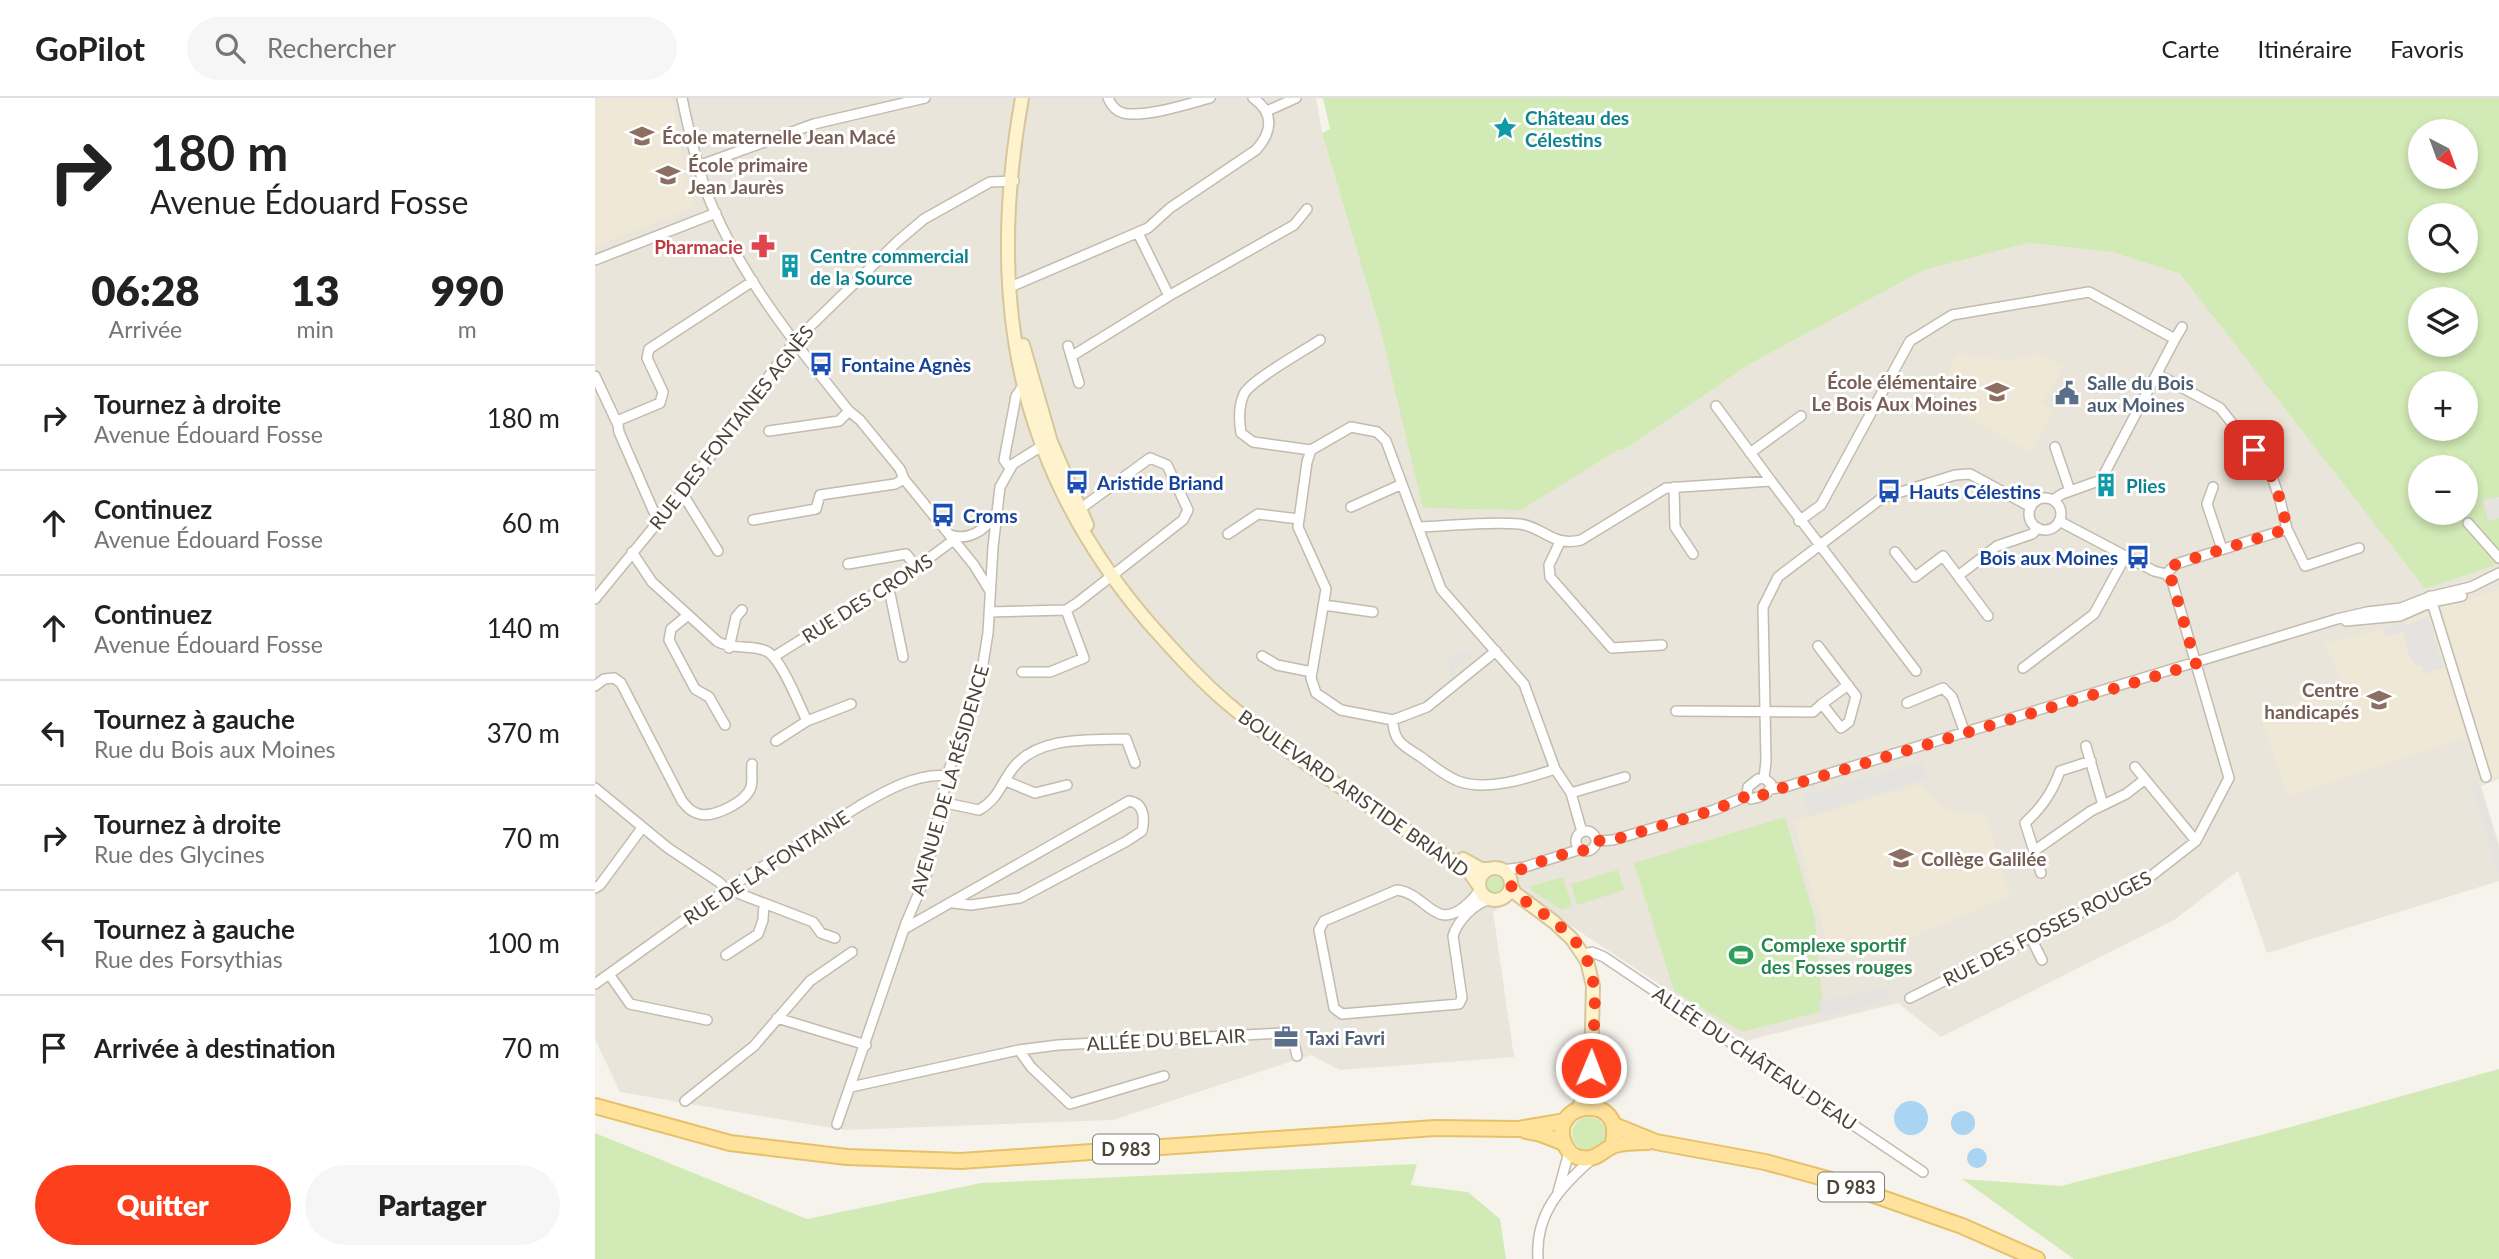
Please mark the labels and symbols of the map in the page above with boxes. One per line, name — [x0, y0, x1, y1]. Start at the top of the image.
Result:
place label: Château des Célestins — [1525, 106, 1629, 151]
place icon: Château des Célestins — [1491, 114, 1519, 142]
north arrow — [2408, 119, 2478, 189]
school or university icon: École maternelle Jean Macé — [628, 122, 656, 150]
place label: École maternelle Jean Macé — [662, 125, 896, 148]
place label: École primaire Jean Jaurès — [688, 153, 808, 198]
school or university icon: École primaire Jean Jaurès — [654, 161, 682, 189]
pharmacy icon: Pharmacie — [749, 232, 777, 260]
place label: Pharmacie — [654, 235, 743, 258]
place label: Centre commercial de la Source — [810, 244, 969, 289]
building icon: Centre commercial de la Source — [776, 252, 804, 280]
street label: RUE DES FONTAINES AGNÈS — [644, 320, 818, 534]
bus stop icon: Fontaine Agnès — [807, 350, 835, 378]
place label: Fontaine Agnès — [841, 353, 971, 376]
place label: École élémentaire Le Bois Aux Moines — [1812, 370, 1977, 415]
place label: Salle du Bois aux Moines — [2087, 371, 2194, 416]
school or university icon: École élémentaire Le Bois Aux Moines — [1983, 378, 2011, 406]
public building icon: Salle du Bois aux Moines — [2053, 379, 2081, 407]
pin — [2224, 420, 2284, 480]
bus stop icon: Aristide Briand — [1063, 468, 1091, 496]
place label: Aristide Briand — [1096, 471, 1224, 494]
building icon: Plies — [2092, 471, 2120, 499]
place label: Plies — [2126, 474, 2166, 497]
bus stop icon: Hauts Célestins — [1875, 477, 1903, 505]
place label: Hauts Célestins — [1909, 480, 2041, 503]
bus stop icon: Croms — [929, 501, 957, 529]
place label: Croms — [963, 504, 1018, 527]
bus stop icon: Bois aux Moines — [2124, 543, 2152, 571]
place label: Bois aux Moines — [1979, 546, 2118, 569]
street label: RUE DES CROMS — [797, 549, 937, 647]
street label: AVENUE DE LA RÉSIDENCE — [905, 662, 993, 898]
place label: Centre handicapés — [2264, 678, 2359, 723]
school or university icon: Centre handicapés — [2365, 686, 2393, 714]
street label: BOULEVARD ARISTIDE BRIAND — [1234, 704, 1474, 882]
street label: RUE DE LA FONTAINE — [679, 805, 853, 929]
school or university icon: Collège Galilée — [1887, 844, 1915, 872]
place label: Collège Galilée — [1921, 847, 2046, 870]
street label: RUE DES FOSSES ROUGES — [1939, 865, 2155, 991]
place label: Complexe sportif des Fosses rouges — [1761, 933, 1912, 978]
sports icon: Complexe sportif des Fosses rouges — [1727, 941, 1755, 969]
street label: ALLÉE DU CHÂTEAU D'EAU — [1649, 981, 1861, 1135]
street label: ALLÉE DU BEL AIR — [1086, 1023, 1246, 1055]
office icon: Taxi Favri — [1272, 1023, 1300, 1051]
place label: Taxi Favri — [1306, 1026, 1385, 1049]
position arrow — [1554, 1031, 1628, 1105]
road number: D 983 — [1093, 1134, 1159, 1164]
road number: D 983 — [1818, 1172, 1884, 1202]

